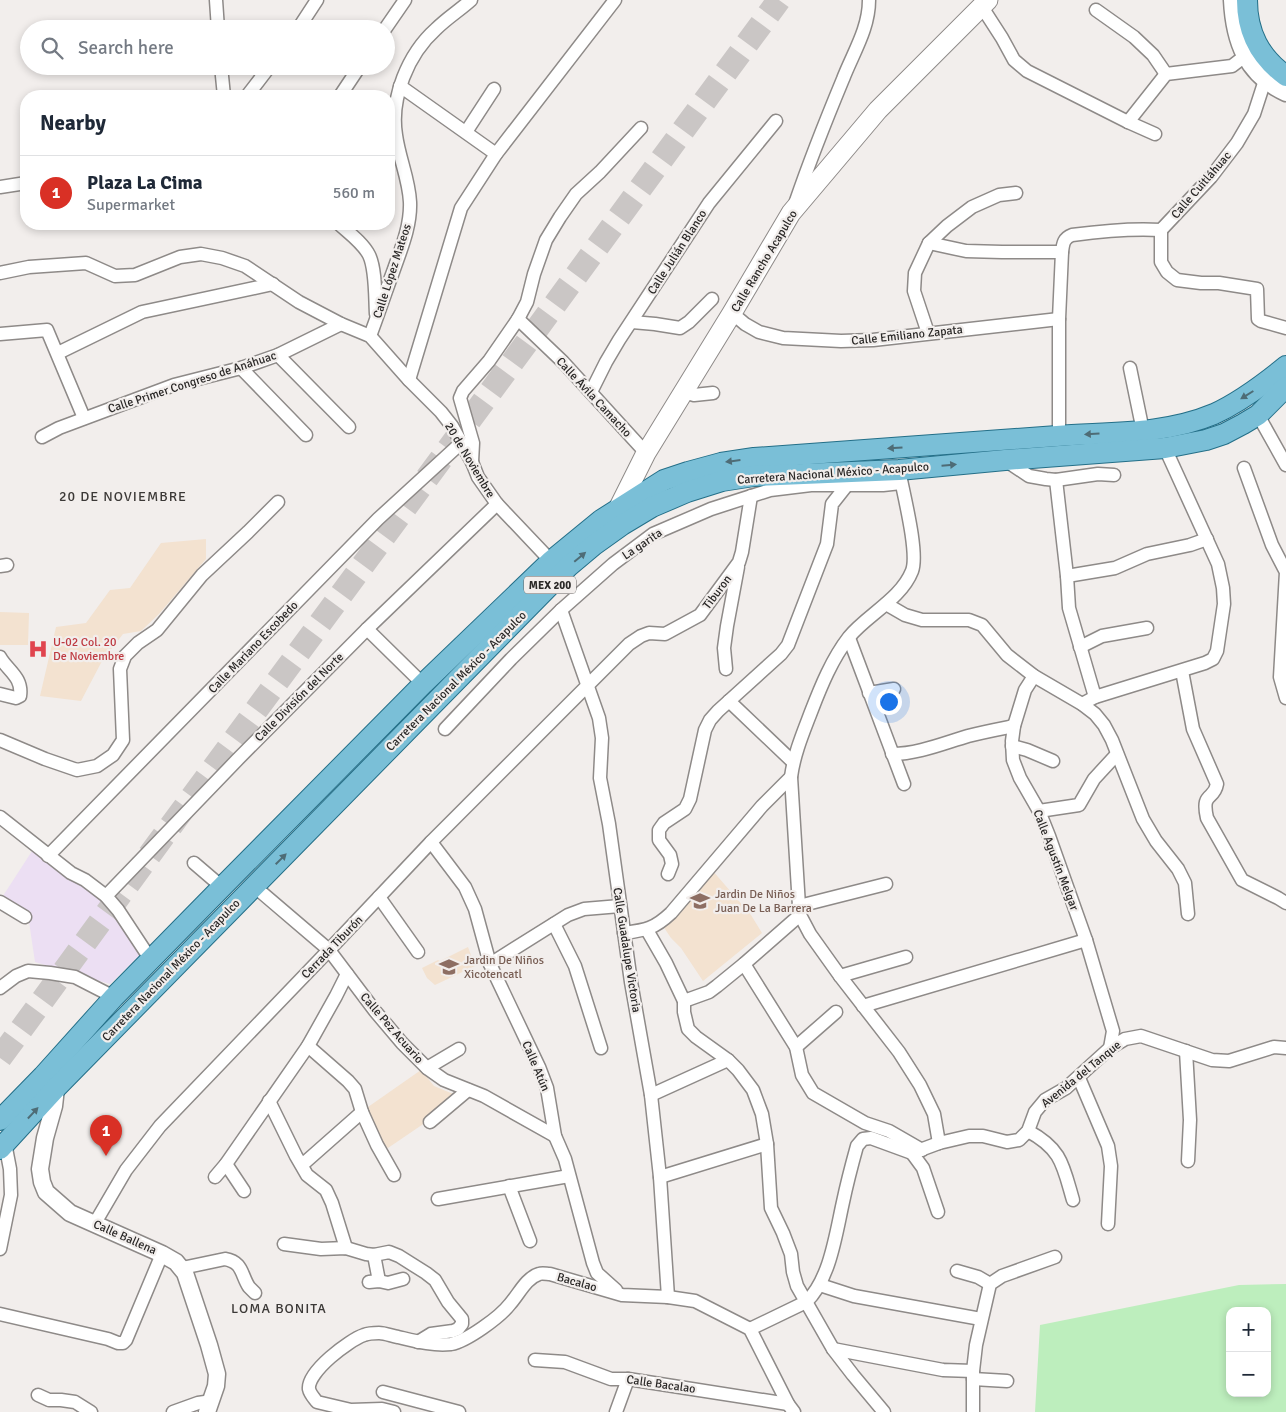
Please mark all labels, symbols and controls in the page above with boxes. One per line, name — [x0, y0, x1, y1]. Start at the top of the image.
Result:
search box — [20, 20, 395, 75]
icon: search — [38, 34, 66, 62]
text: Search here — [78, 36, 174, 60]
text: Nearby — [40, 110, 106, 136]
street label: Calle Cuitláhuac — [1168, 148, 1235, 222]
text: Plaza La Cima — [87, 171, 203, 195]
text: 1 — [52, 183, 60, 203]
text: 560 m — [333, 183, 375, 203]
text: Supermarket — [87, 195, 175, 215]
street label: Calle Julián Blanco — [644, 207, 710, 297]
street label: Calle Rancho Acapulco — [728, 207, 801, 315]
street label: Calle López Mateos — [370, 222, 415, 320]
street label: Calle Emiliano Zapata — [851, 322, 963, 349]
street label: Calle Primer Congreso de Anáhuac — [106, 348, 279, 417]
street label: Calle Ávila Camacho — [553, 354, 635, 440]
one-way arrow — [1240, 390, 1254, 399]
street label: 20 de Noviembre — [441, 420, 498, 501]
one-way arrow — [1084, 430, 1100, 438]
one-way arrow — [887, 445, 903, 453]
one-way arrow — [725, 457, 741, 465]
street label: Carretera Nacional México - Acapulco — [737, 459, 929, 488]
one-way arrow — [941, 461, 957, 469]
district label: 20 DE NOVIEMBRE — [59, 488, 187, 505]
street label: La garita — [619, 526, 665, 563]
one-way arrow — [573, 551, 586, 562]
street label: Tiburon — [700, 572, 735, 612]
road number: MEX 200 — [524, 576, 576, 594]
street label: Calle Mariano Escobedo — [205, 598, 301, 697]
street label: Carretera Nacional México - Acapulco — [383, 608, 530, 755]
place label: U-02 Col. 20 De Noviembre — [53, 635, 124, 664]
hospital icon: U-02 Col. 20 De Noviembre — [27, 638, 49, 660]
street label: Calle División del Norte — [252, 650, 347, 745]
your location — [876, 689, 902, 715]
street label: Calle Agustín Melgar — [1029, 808, 1082, 913]
one-way arrow — [275, 853, 287, 865]
street label: Calle Guadalupe Victoria — [609, 886, 644, 1014]
place label: Jardin De Niños Juan De La Barrera — [715, 887, 812, 916]
school or university icon: Jardin De Niños Juan De La Barrera — [689, 890, 711, 912]
street label: Carretera Nacional México - Acapulco — [99, 896, 244, 1045]
street label: Cerrada Tiburón — [298, 913, 366, 982]
place label: Jardin De Niños Xicotencatl — [464, 953, 544, 982]
school or university icon: Jardin De Niños Xicotencatl — [438, 956, 460, 978]
street label: Calle Pez Acuario — [357, 990, 426, 1067]
street label: Avenida del Tanque — [1038, 1038, 1124, 1111]
street label: Calle Atún — [518, 1039, 553, 1094]
one-way arrow — [27, 1107, 39, 1119]
pin: 1 — [90, 1115, 122, 1156]
street label: Calle Ballena — [91, 1217, 159, 1258]
street label: Bacalao — [555, 1270, 599, 1295]
district label: LOMA BONITA — [231, 1300, 327, 1317]
map controls — [1226, 1307, 1271, 1397]
button: + — [1226, 1307, 1271, 1352]
button: − — [1226, 1352, 1271, 1397]
street label: Calle Bacalao — [625, 1372, 696, 1397]

